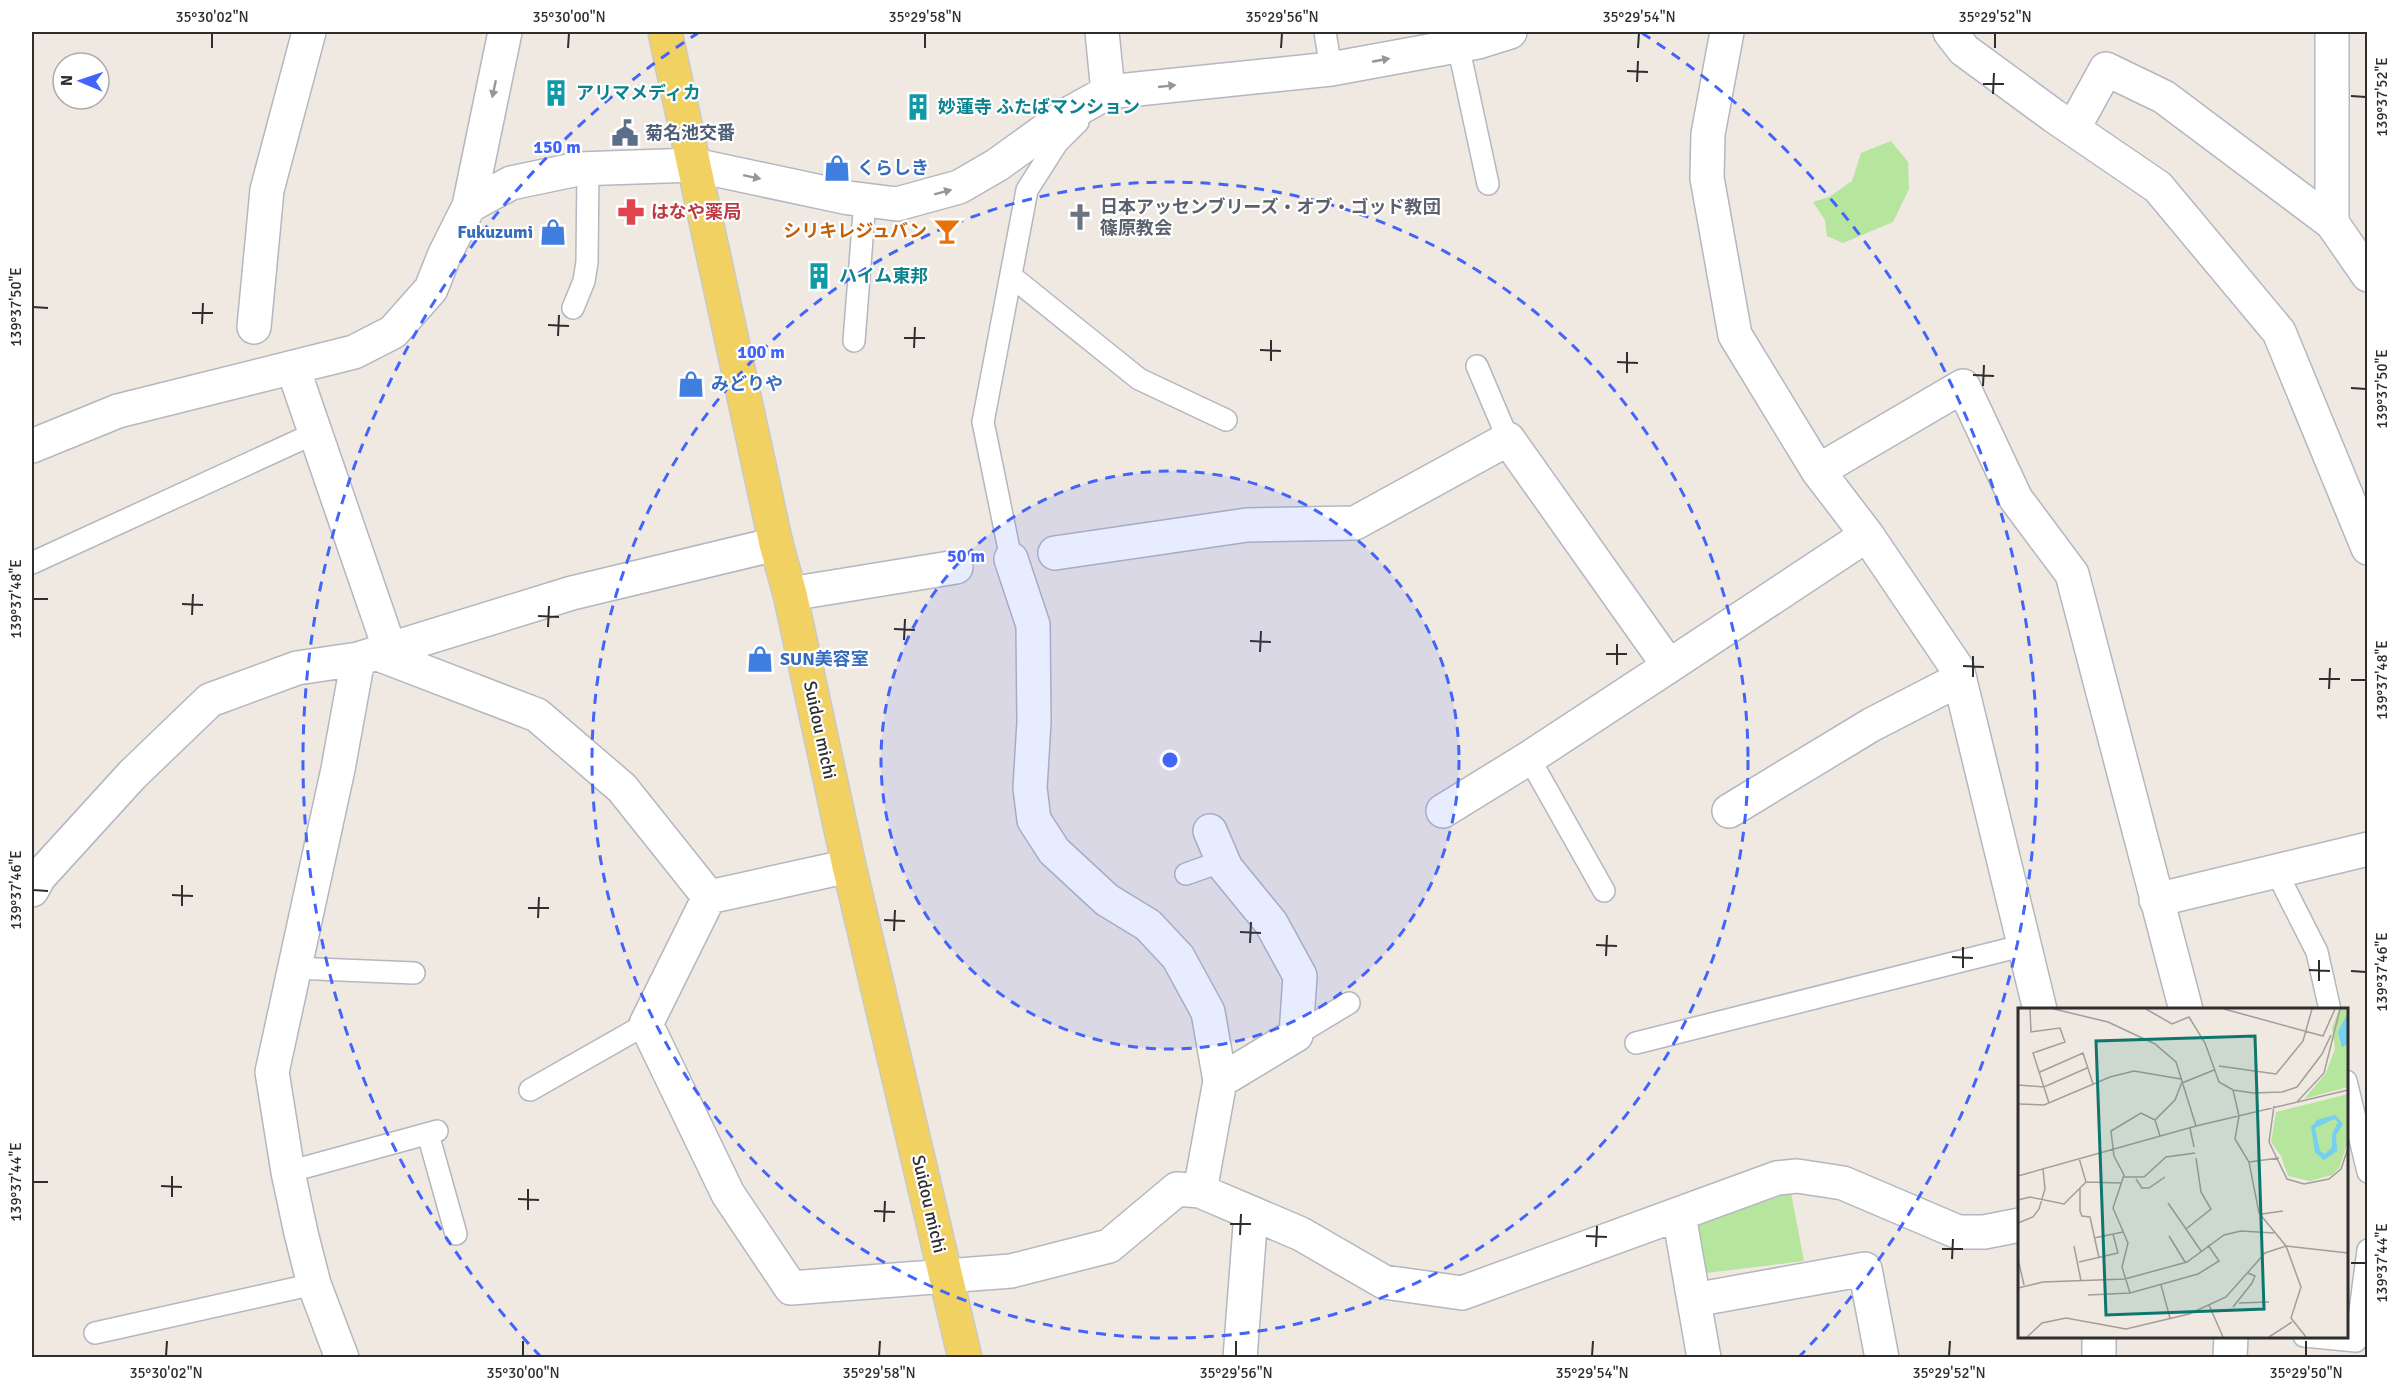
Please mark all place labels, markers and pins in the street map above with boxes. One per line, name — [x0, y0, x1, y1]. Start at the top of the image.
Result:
building icon: アリマメディカ — [541, 78, 571, 108]
place label: アリマメディカ — [576, 82, 701, 104]
building icon: 妙蓮寺 ふたばマンション — [903, 92, 933, 122]
place label: 妙蓮寺 ふたばマンション — [938, 96, 1140, 118]
public building icon: 菊名池交番 — [610, 118, 640, 148]
place label: 菊名池交番 — [645, 122, 735, 144]
shop icon: くらしき — [822, 153, 852, 183]
place label: くらしき — [857, 157, 929, 179]
place label: 日本アッセンブリーズ・オブ・ゴッド教団 篠原教会 — [1100, 196, 1441, 239]
pharmacy icon: はなや薬局 — [616, 197, 646, 227]
place label: はなや薬局 — [651, 201, 741, 223]
church icon: 日本アッセンブリーズ・オブ・ゴッド教団 篠原教会 — [1065, 202, 1095, 232]
bar icon: シリキレジュバン — [932, 216, 962, 246]
shop icon: Fukuzumi — [538, 217, 568, 247]
place label: シリキレジュバン — [783, 220, 927, 242]
place label: Fukuzumi — [457, 221, 533, 243]
building icon: ハイム東邦 — [804, 261, 834, 291]
place label: ハイム東邦 — [839, 265, 928, 287]
shop icon: みどりや — [676, 369, 706, 399]
place label: みどりや — [711, 373, 783, 395]
shop icon: SUN美容室 — [745, 644, 775, 674]
place label: SUN美容室 — [780, 648, 869, 670]
centre of rings — [1160, 750, 1180, 770]

